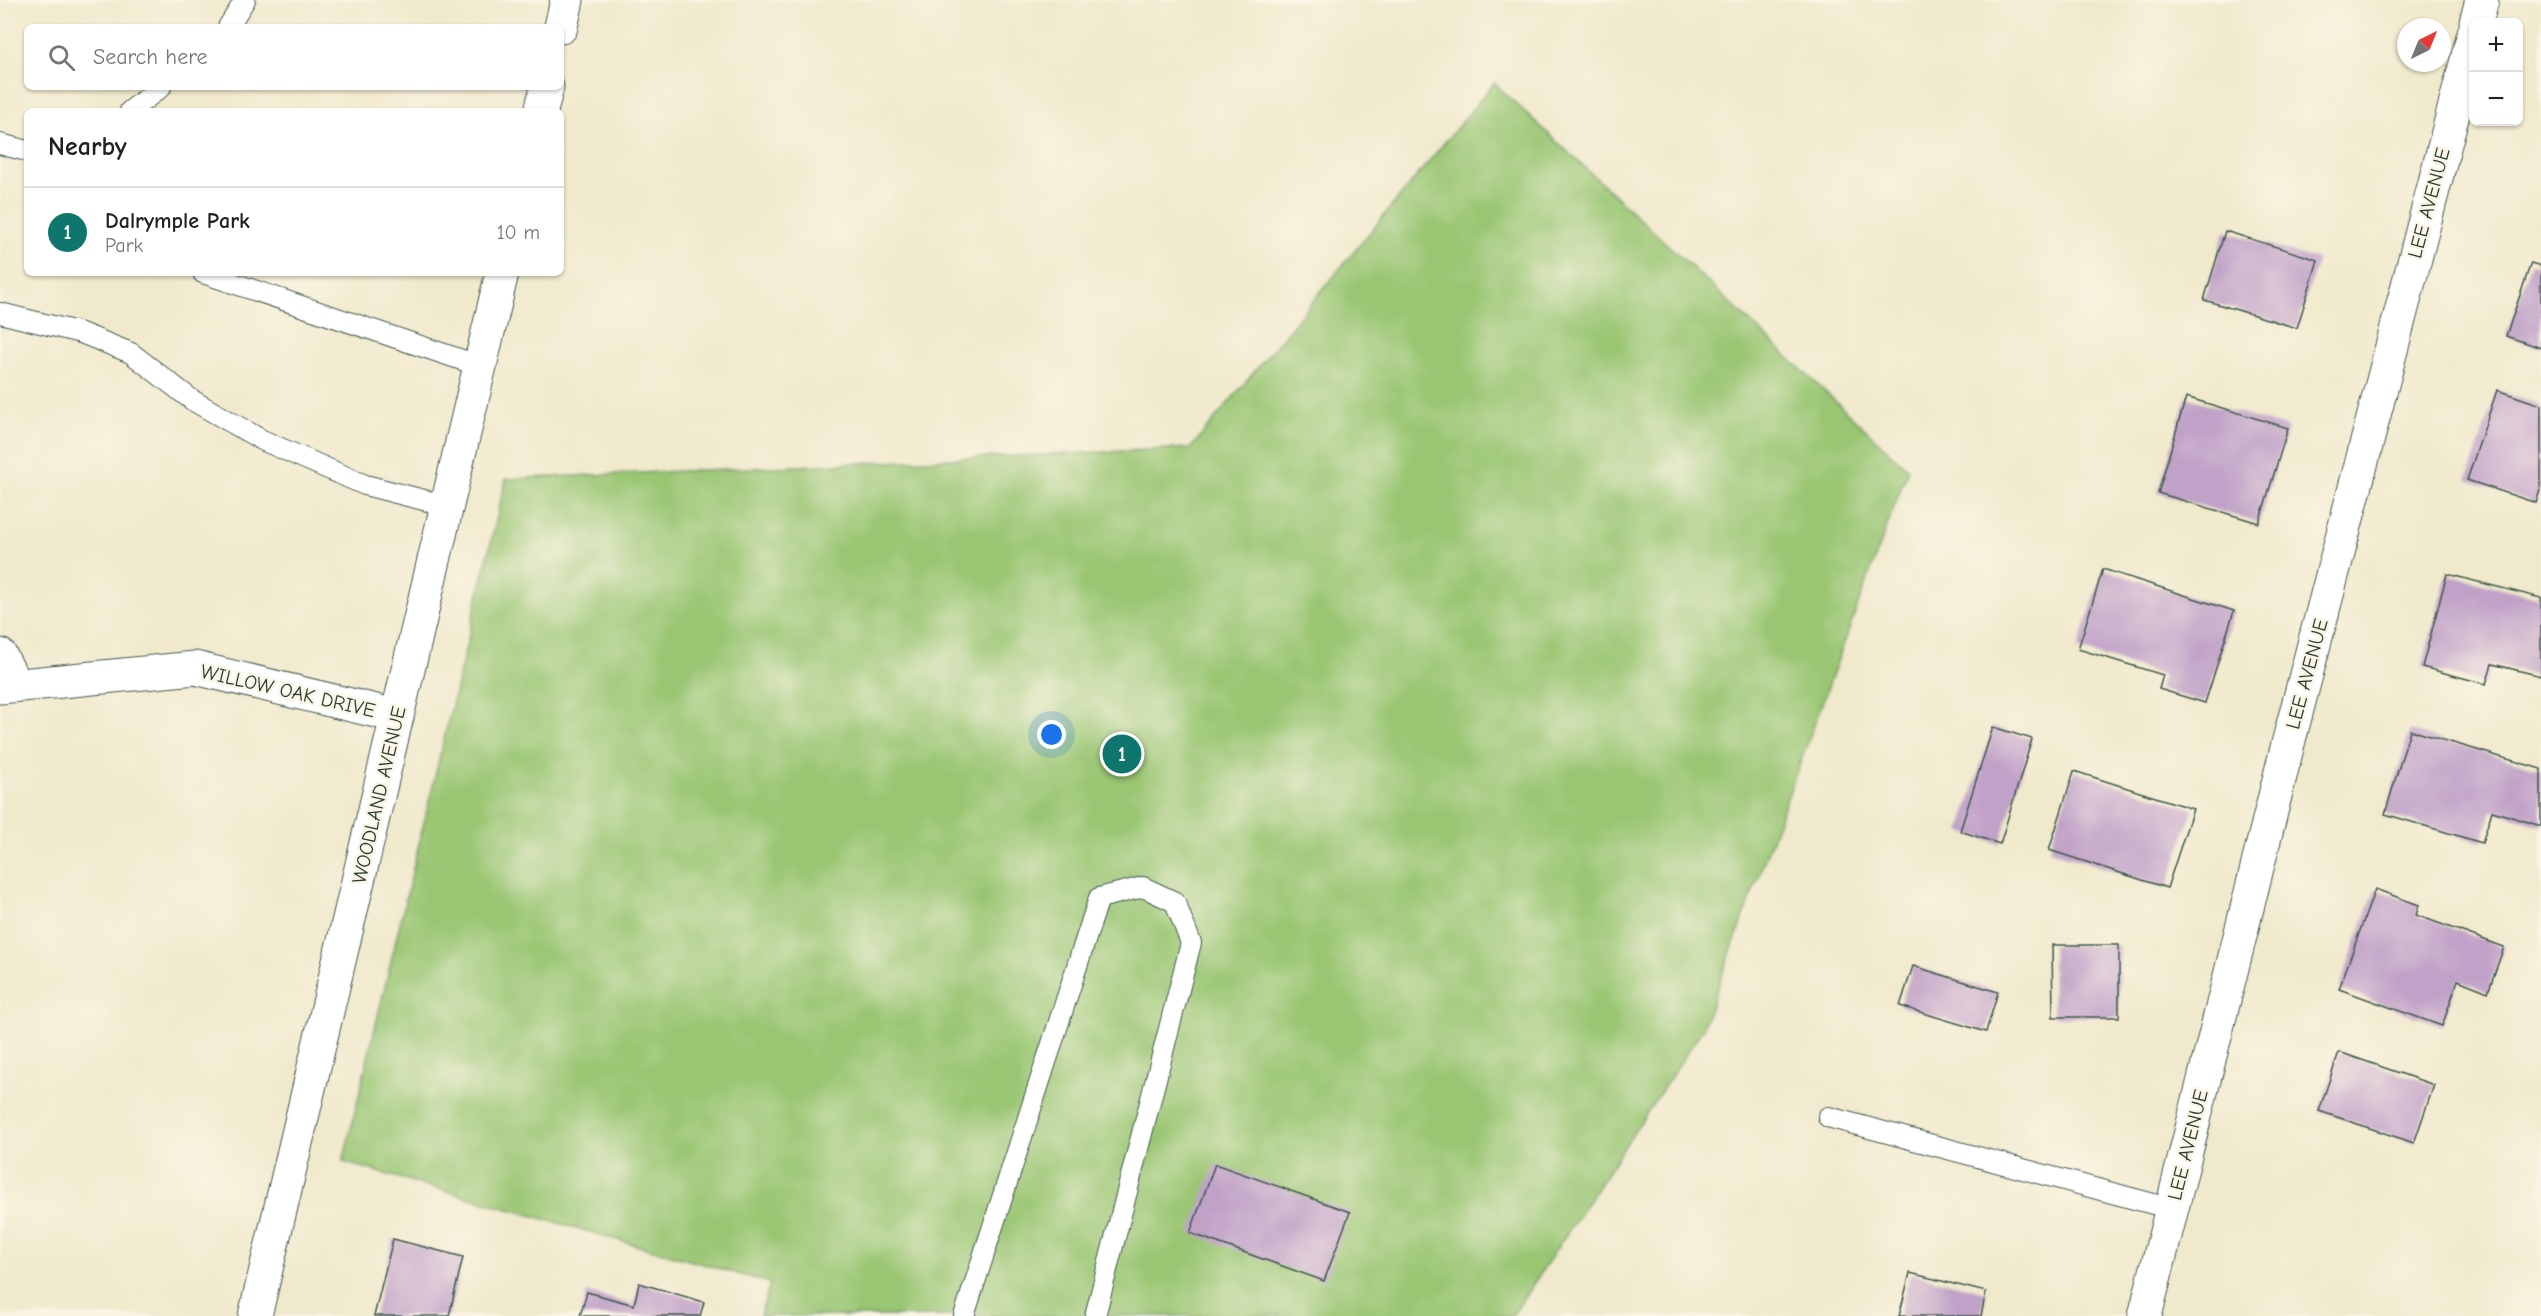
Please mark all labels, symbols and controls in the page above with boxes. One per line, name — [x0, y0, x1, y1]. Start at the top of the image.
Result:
north arrow — [2397, 18, 2451, 72]
map controls — [2469, 18, 2523, 126]
button: + — [2469, 18, 2523, 72]
search box — [24, 24, 564, 90]
icon: search — [45, 41, 78, 74]
text: Search here — [93, 44, 208, 70]
button: − — [2469, 72, 2523, 126]
text: Nearby — [48, 132, 127, 162]
street label: LEE AVENUE — [2403, 145, 2455, 261]
text: Dalrymple Park — [105, 208, 250, 234]
text: 1 — [64, 221, 71, 244]
text: 10 m — [497, 221, 540, 244]
text: Park — [105, 234, 143, 257]
street label: LEE AVENUE — [2281, 616, 2333, 732]
street label: WILLOW OAK DRIVE — [198, 660, 378, 722]
street label: WOODLAND AVENUE — [347, 704, 411, 886]
your location — [1037, 720, 1066, 749]
pin: 1 — [1102, 732, 1142, 777]
street label: LEE AVENUE — [2163, 1087, 2213, 1203]

